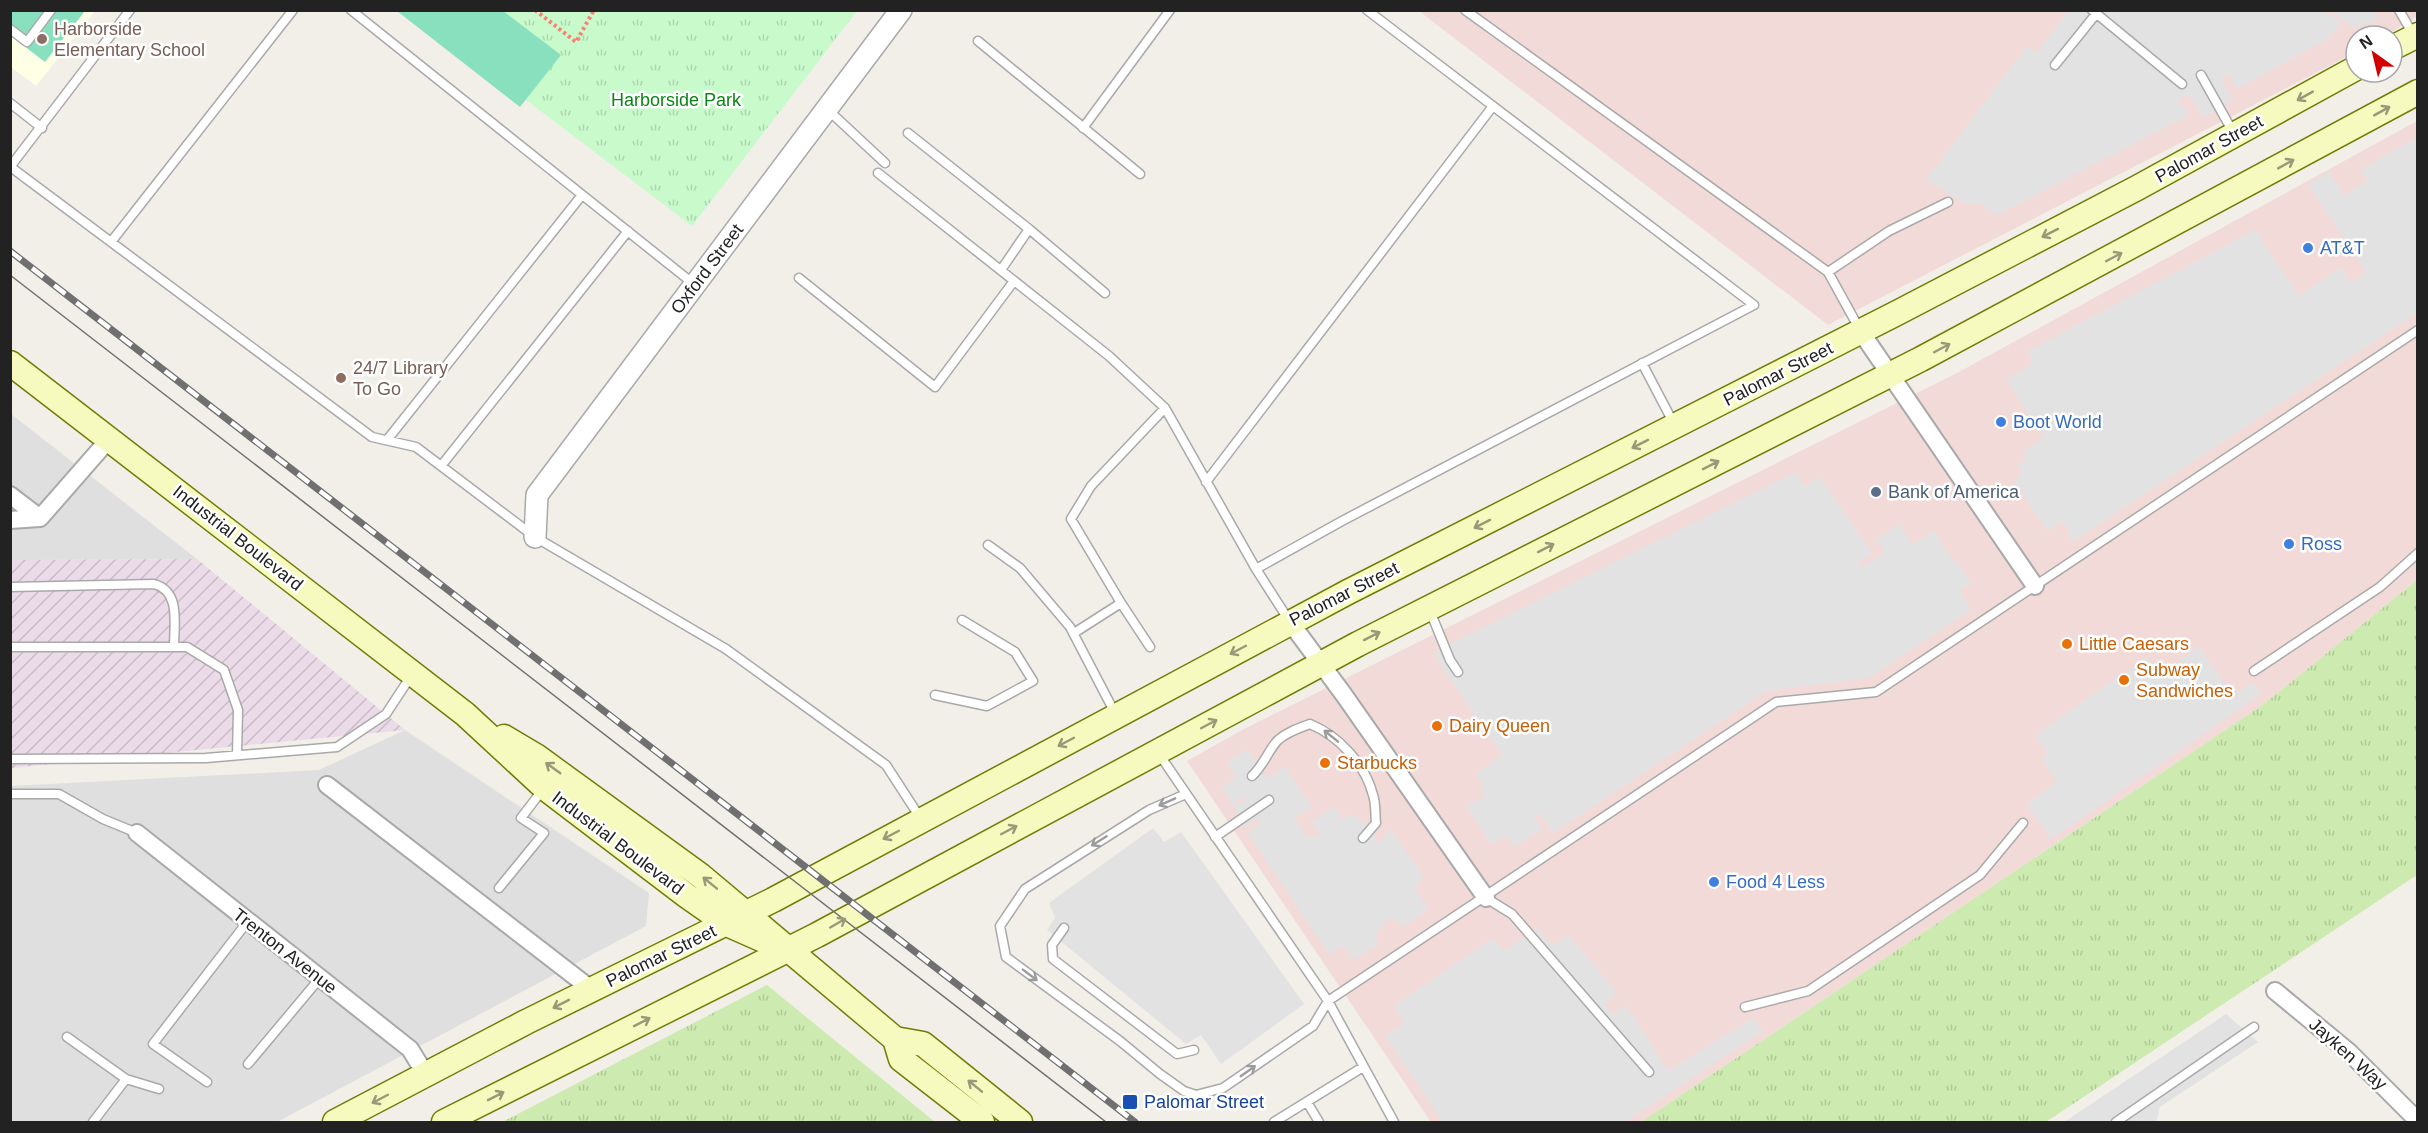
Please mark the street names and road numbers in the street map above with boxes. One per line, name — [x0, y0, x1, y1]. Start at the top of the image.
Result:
street label: Palomar Street — [2152, 111, 2266, 187]
street label: Oxford Street — [667, 220, 747, 318]
street label: Palomar Street — [1720, 338, 1836, 410]
street label: Industrial Boulevard — [169, 481, 307, 595]
street label: Palomar Street — [1286, 558, 1402, 630]
street label: Industrial Boulevard — [548, 787, 688, 899]
street label: Trenton Avenue — [229, 904, 341, 998]
street label: Palomar Street — [603, 921, 719, 991]
street label: Jayken Way — [2305, 1014, 2391, 1094]

